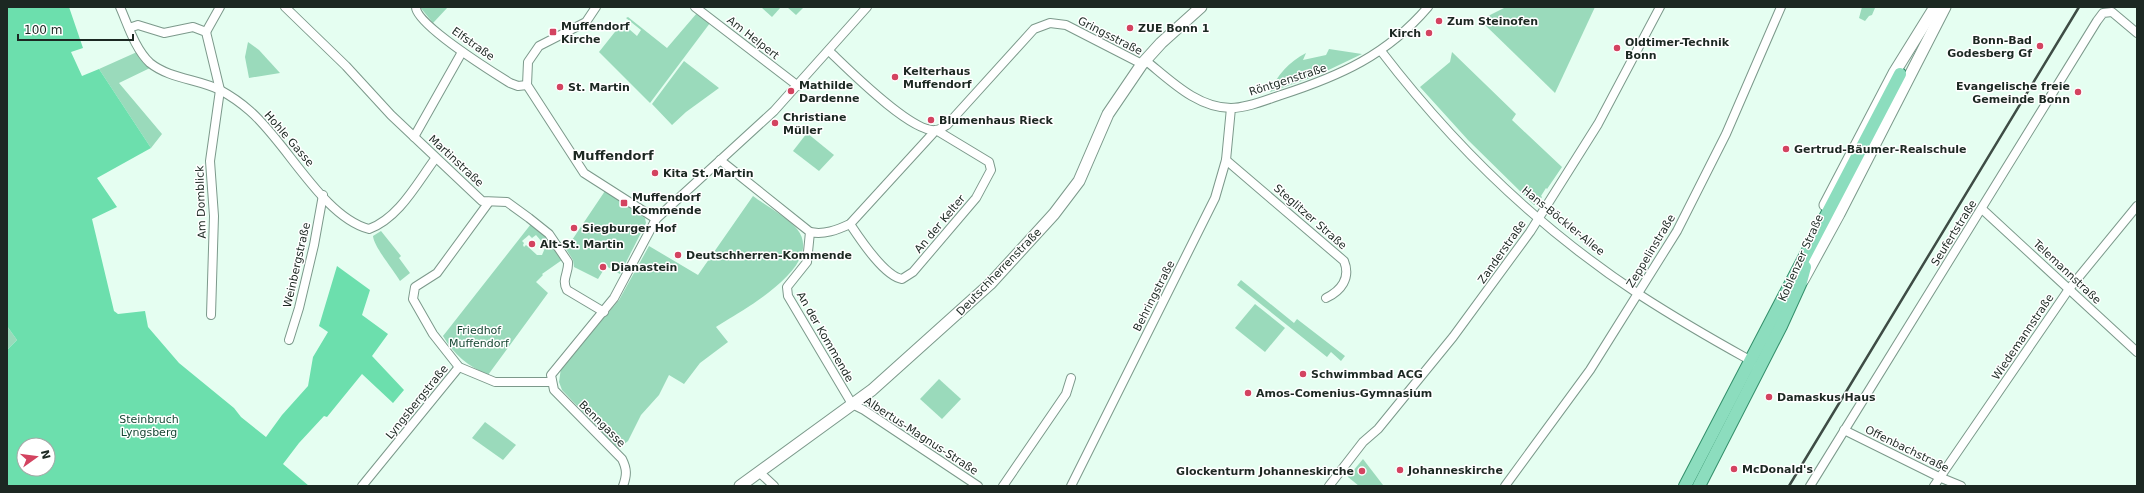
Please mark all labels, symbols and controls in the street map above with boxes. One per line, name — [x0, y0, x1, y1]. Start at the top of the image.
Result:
street label: Am Helpert — [724, 14, 782, 63]
street label: Gringsstraße — [1076, 14, 1145, 58]
place label: Zum Steinofen — [1447, 15, 1538, 28]
scale bar — [18, 16, 133, 42]
marker: Zum Steinofen — [1434, 16, 1444, 26]
place label: Muffendorf Kirche — [561, 20, 630, 46]
place label: ZUE Bonn 1 — [1138, 22, 1209, 35]
text: 100 m — [24, 23, 62, 37]
marker: ZUE Bonn 1 — [1125, 23, 1135, 33]
street label: Elfstraße — [449, 25, 497, 63]
marker: Muffendorf Kirche — [548, 27, 558, 37]
place label: Kirch — [1389, 27, 1421, 40]
marker: Kirch — [1424, 28, 1434, 38]
place label: Bonn-Bad Godesberg Gf — [1947, 34, 2032, 60]
place label: Oldtimer-Technik Bonn — [1625, 36, 1730, 62]
marker: Bonn-Bad Godesberg Gf — [2035, 41, 2045, 51]
marker: Oldtimer-Technik Bonn — [1612, 43, 1622, 53]
street label: Röntgenstraße — [1248, 61, 1329, 99]
place label: Kelterhaus Muffendorf — [903, 65, 972, 91]
marker: Kelterhaus Muffendorf — [890, 72, 900, 82]
place label: Mathilde Dardenne — [799, 79, 859, 105]
place label: Evangelische freie Gemeinde Bonn — [1956, 80, 2070, 106]
place label: St. Martin — [568, 81, 630, 94]
marker: St. Martin — [555, 82, 565, 92]
marker: Mathilde Dardenne — [786, 86, 796, 96]
marker: Evangelische freie Gemeinde Bonn — [2073, 87, 2083, 97]
street label: Hohle Gasse — [262, 109, 317, 169]
place label: Christiane Müller — [783, 111, 846, 137]
place label: Blumenhaus Rieck — [939, 114, 1053, 127]
marker: Blumenhaus Rieck — [926, 115, 936, 125]
marker: Christiane Müller — [770, 118, 780, 128]
street label: Martinstraße — [426, 132, 486, 190]
place label: Gertrud-Bäumer-Realschule — [1794, 143, 1967, 156]
marker: Gertrud-Bäumer-Realschule — [1781, 144, 1791, 154]
district label: Muffendorf — [572, 148, 654, 163]
street label: Am Domblick — [193, 165, 209, 239]
place label: Kita St. Martin — [663, 167, 754, 180]
marker: Kita St. Martin — [650, 168, 660, 178]
street label: Steglitzer Straße — [1271, 182, 1349, 252]
street label: Hans-Böckler-Allee — [1519, 184, 1607, 258]
place label: Muffendorf Kommende — [632, 191, 701, 217]
street label: An der Kelter — [912, 192, 968, 256]
street label: Seufertstraße — [1929, 197, 1980, 268]
marker: Muffendorf Kommende — [619, 198, 629, 208]
street label: Zeppelinstraße — [1624, 212, 1678, 290]
street label: Koblenzer Straße — [1776, 212, 1826, 304]
street label: Zanderstraße — [1475, 218, 1529, 286]
street label: Weinbergstraße — [281, 221, 313, 309]
place label: Siegburger Hof — [582, 222, 677, 235]
marker: Siegburger Hof — [569, 223, 579, 233]
street label: Deutschherrenstraße — [954, 225, 1044, 318]
street label: Telemannstraße — [2030, 237, 2104, 307]
place label: Alt-St. Martin — [540, 238, 624, 251]
marker: Alt-St. Martin — [527, 239, 537, 249]
place label: Deutschherren-Kommende — [686, 249, 852, 262]
marker: Deutschherren-Kommende — [673, 250, 683, 260]
street label: Behringstraße — [1131, 258, 1178, 334]
place label: Dianastein — [611, 261, 677, 274]
marker: Dianastein — [598, 262, 608, 272]
street label: An der Kommende — [794, 290, 856, 385]
street label: Wiedemannstraße — [1989, 291, 2057, 382]
park label: Friedhof Muffendorf — [449, 324, 510, 350]
street label: Lyngsbergstraße — [383, 362, 451, 442]
place label: Schwimmbad ACG — [1311, 368, 1423, 381]
marker: Schwimmbad ACG — [1298, 369, 1308, 379]
place label: Amos-Comenius-Gymnasium — [1256, 387, 1432, 400]
marker: Amos-Comenius-Gymnasium — [1243, 388, 1253, 398]
place label: Damaskus Haus — [1777, 391, 1876, 404]
marker: Damaskus Haus — [1764, 392, 1774, 402]
street label: Albertus-Magnus-Straße — [862, 394, 980, 478]
street label: Benngasse — [576, 398, 628, 450]
park label: Steinbruch Lyngsberg — [119, 413, 179, 439]
street label: Offenbachstraße — [1863, 423, 1951, 475]
north arrow — [16, 437, 56, 477]
text: N — [38, 449, 53, 461]
place label: McDonald's — [1742, 463, 1813, 476]
place label: Johanneskirche — [1407, 464, 1503, 477]
marker: McDonald's — [1729, 464, 1739, 474]
place label: Glockenturm Johanneskirche — [1176, 465, 1354, 478]
marker: Johanneskirche — [1395, 465, 1405, 475]
marker: Glockenturm Johanneskirche — [1357, 466, 1367, 476]

